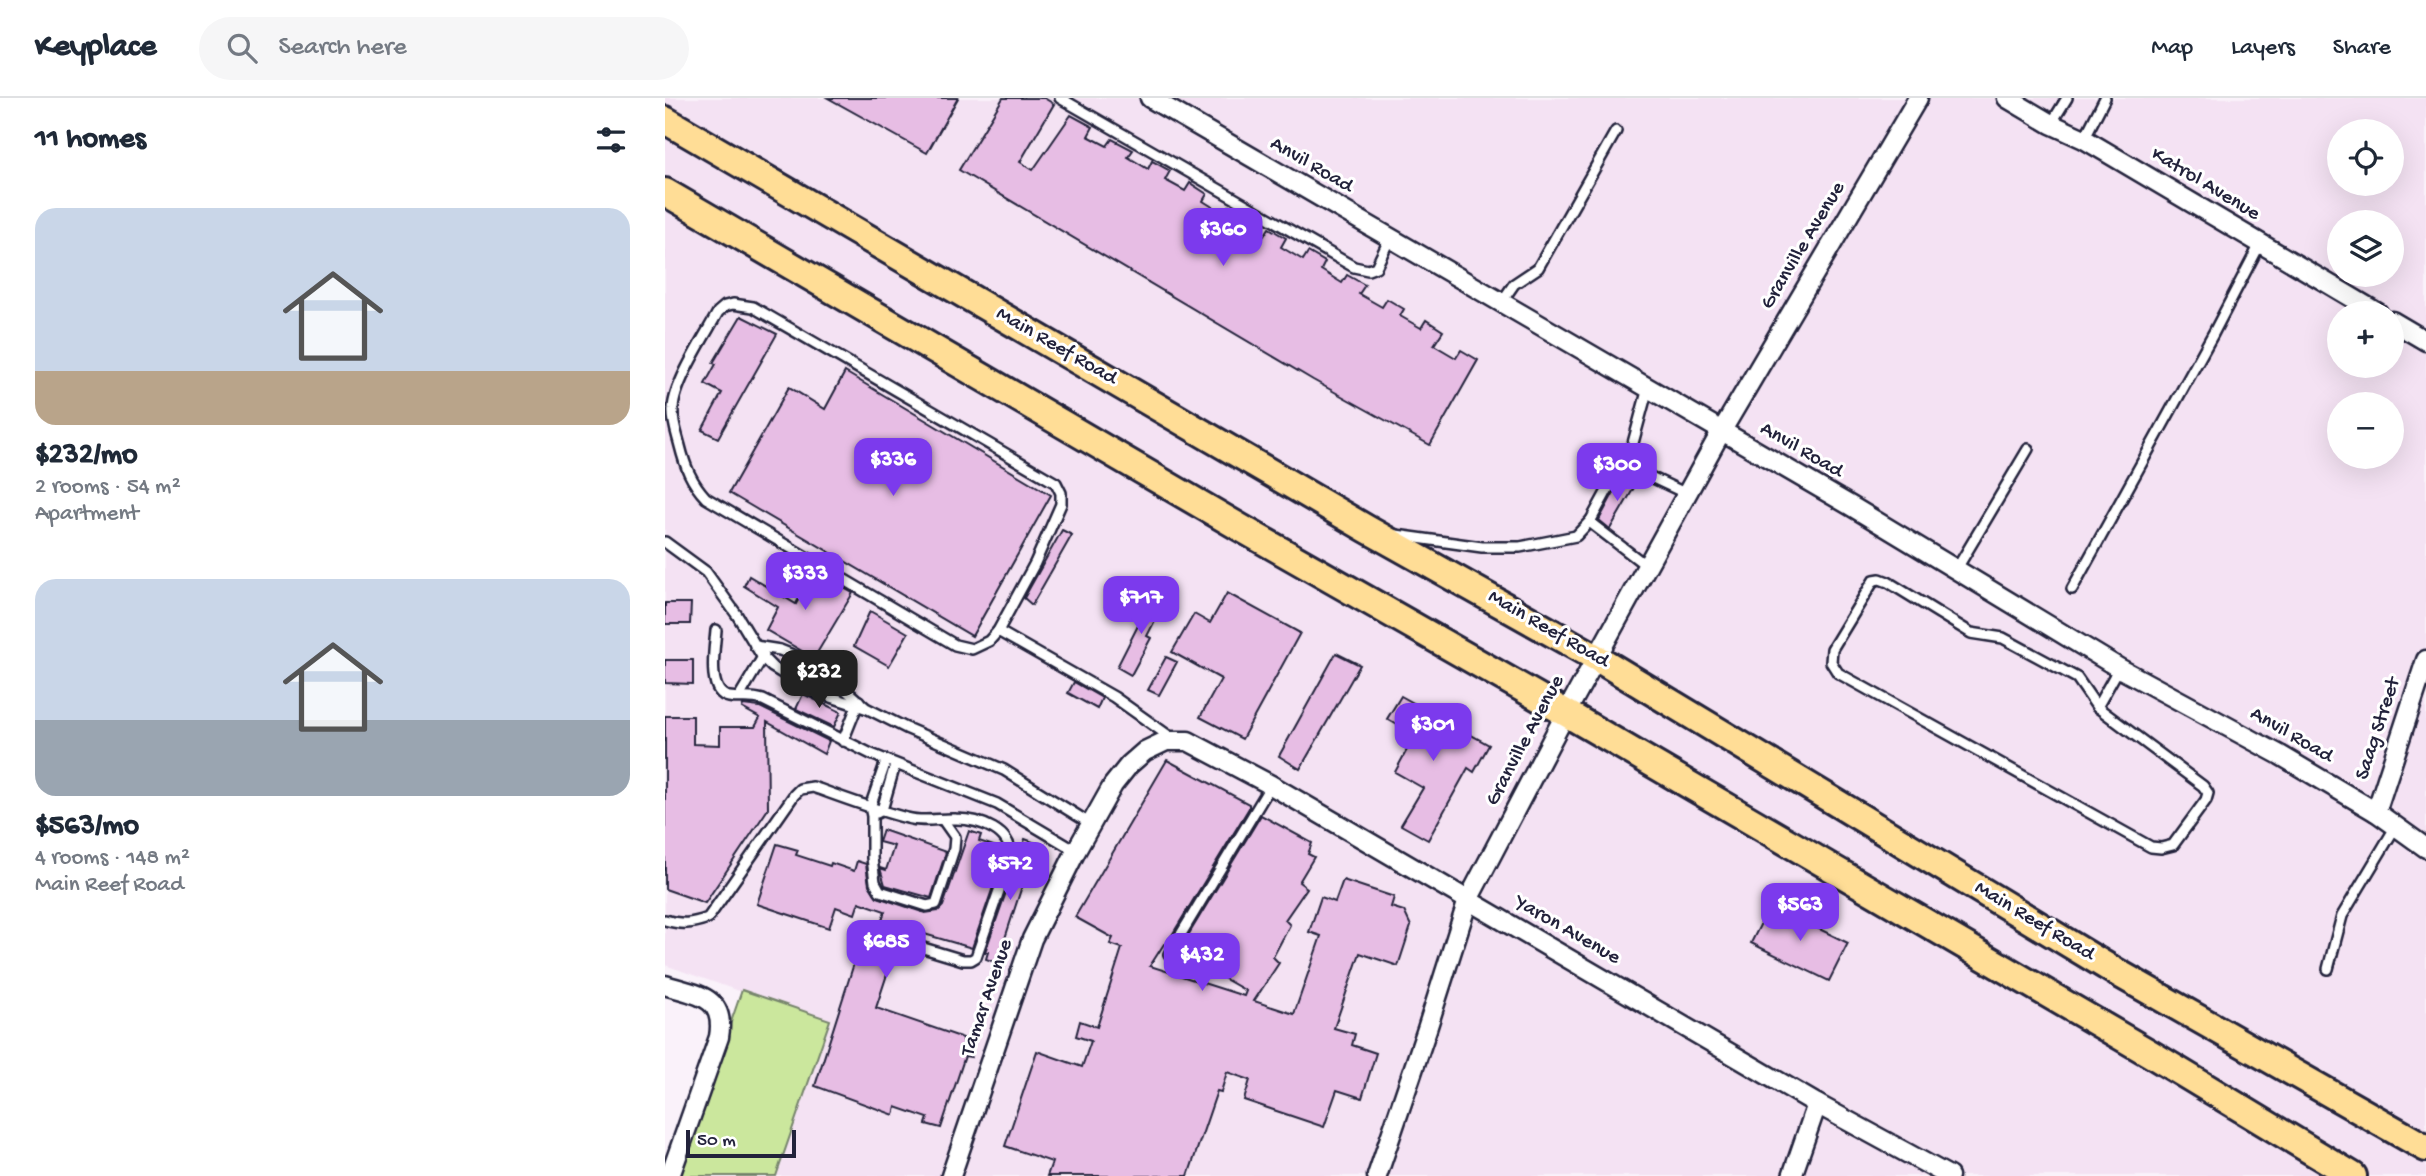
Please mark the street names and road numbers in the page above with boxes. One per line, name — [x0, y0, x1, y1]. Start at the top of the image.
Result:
street label: Anvil Road — [1265, 132, 1358, 201]
street label: Katrol Avenue — [2146, 143, 2265, 228]
street label: Granville Avenue — [1756, 177, 1852, 314]
street label: Main Reef Road — [991, 302, 1122, 393]
street label: Anvil Road — [1755, 417, 1848, 486]
street label: Main Reef Road — [1483, 585, 1614, 676]
street label: Granville Avenue — [1481, 670, 1571, 811]
street label: Saag Street — [2351, 672, 2408, 783]
street label: Anvil Road — [2245, 702, 2338, 771]
street label: Main Reef Road — [1969, 876, 2100, 969]
street label: Yaron Avenue — [1508, 890, 1625, 972]
street label: Tamar Avenue — [956, 935, 1020, 1061]

